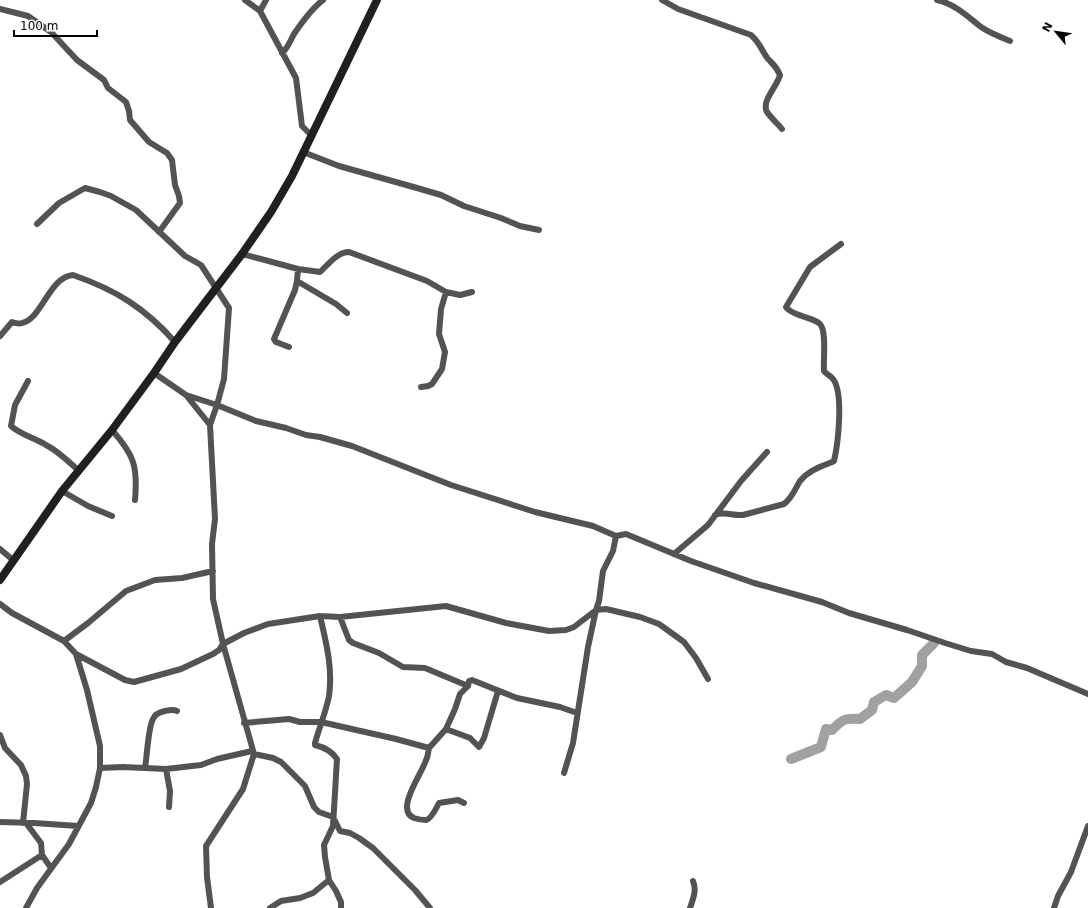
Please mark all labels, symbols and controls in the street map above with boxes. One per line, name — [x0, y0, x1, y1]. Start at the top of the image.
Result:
scale bar — [14, 12, 97, 38]
north arrow — [1036, 12, 1076, 52]
text: 100 m — [20, 19, 58, 33]
text: N — [1040, 20, 1056, 35]

